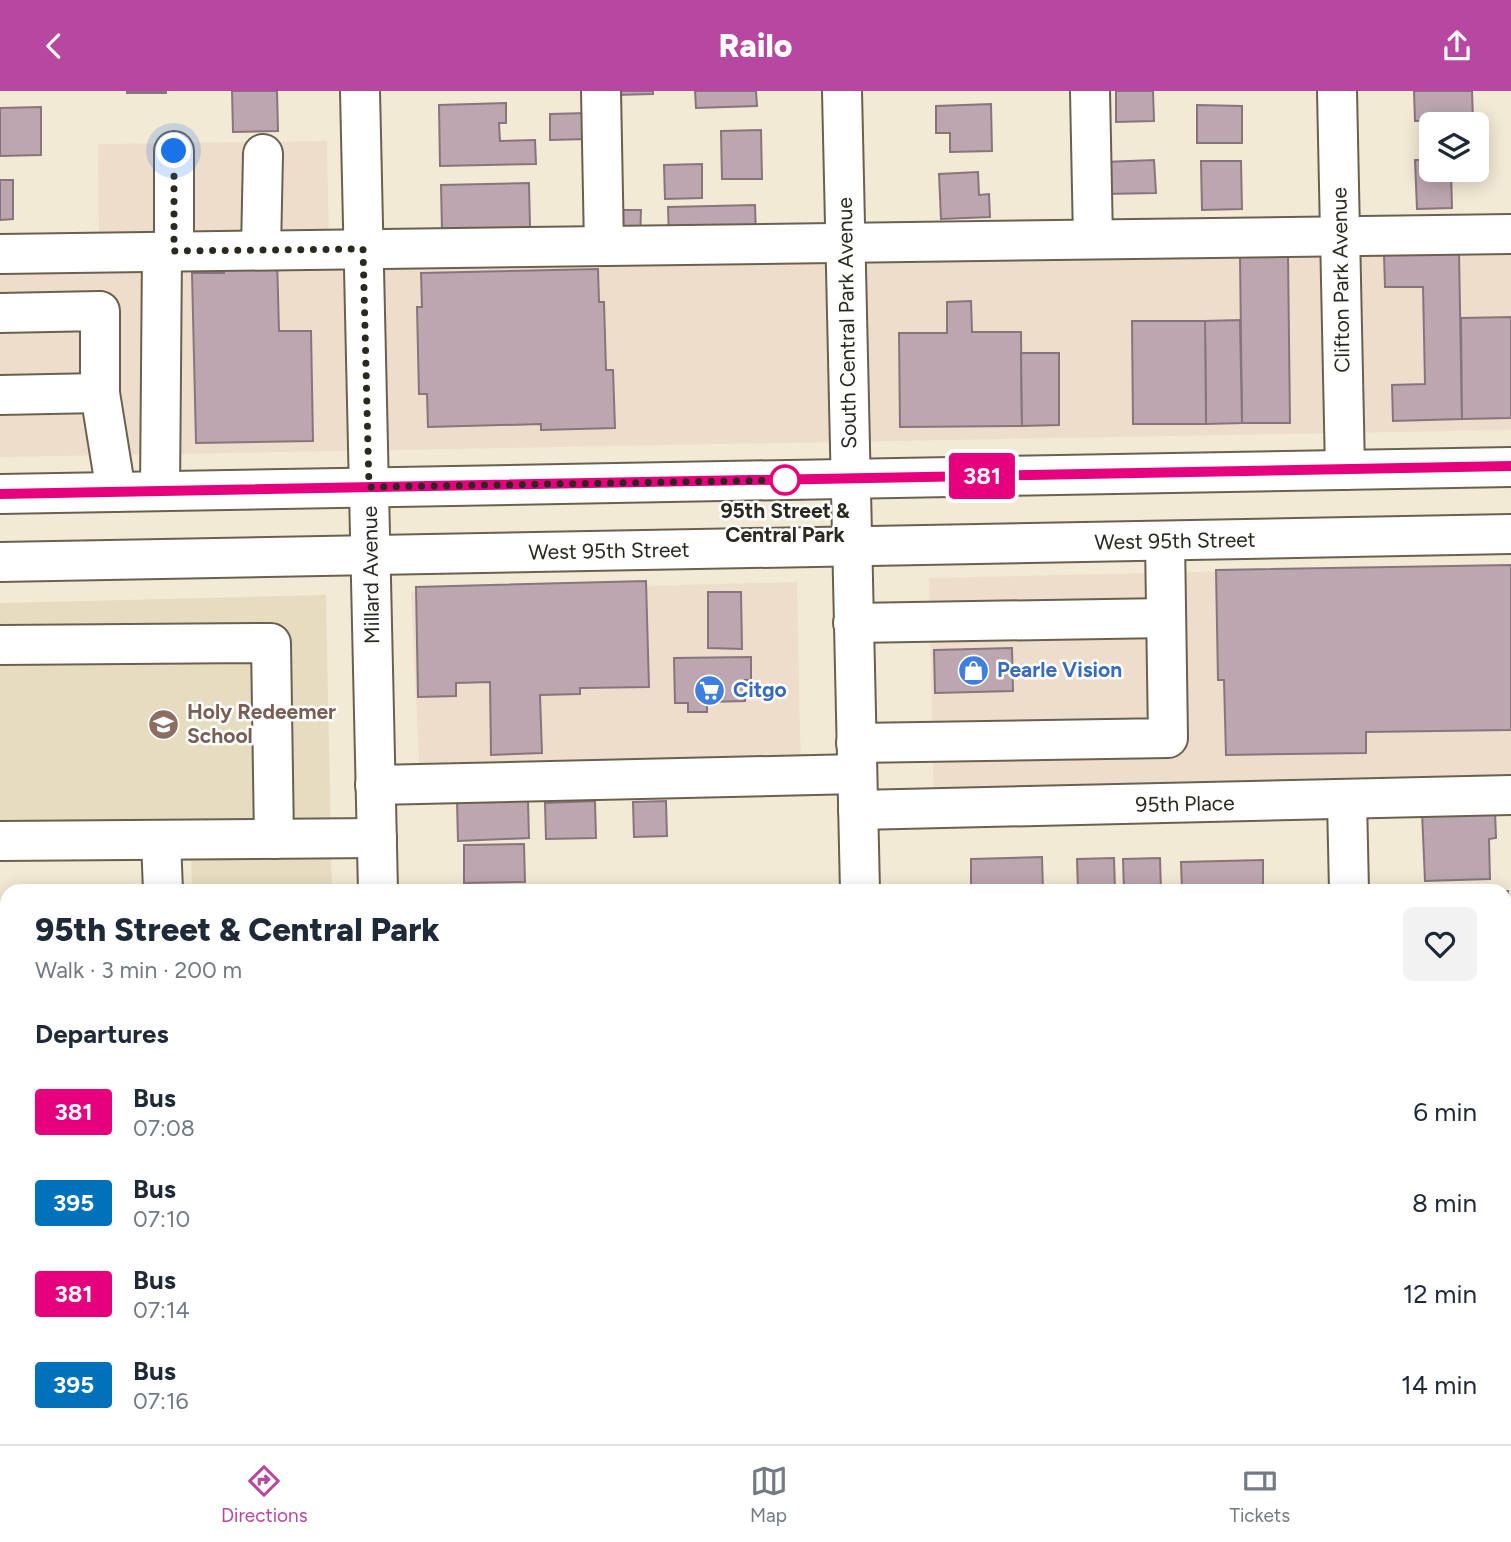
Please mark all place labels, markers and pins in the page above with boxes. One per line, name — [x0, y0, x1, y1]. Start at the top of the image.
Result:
marker: 95th Street & Central Park — [770, 465, 800, 495]
place label: 95th Street & Central Park — [720, 498, 850, 547]
shop icon: Pearle Vision — [957, 653, 991, 687]
place label: Pearle Vision — [997, 657, 1122, 682]
supermarket icon: Citgo — [693, 673, 727, 707]
place label: Citgo — [733, 677, 787, 702]
place label: Holy Redeemer School — [187, 699, 336, 748]
school or university icon: Holy Redeemer School — [147, 707, 181, 741]

